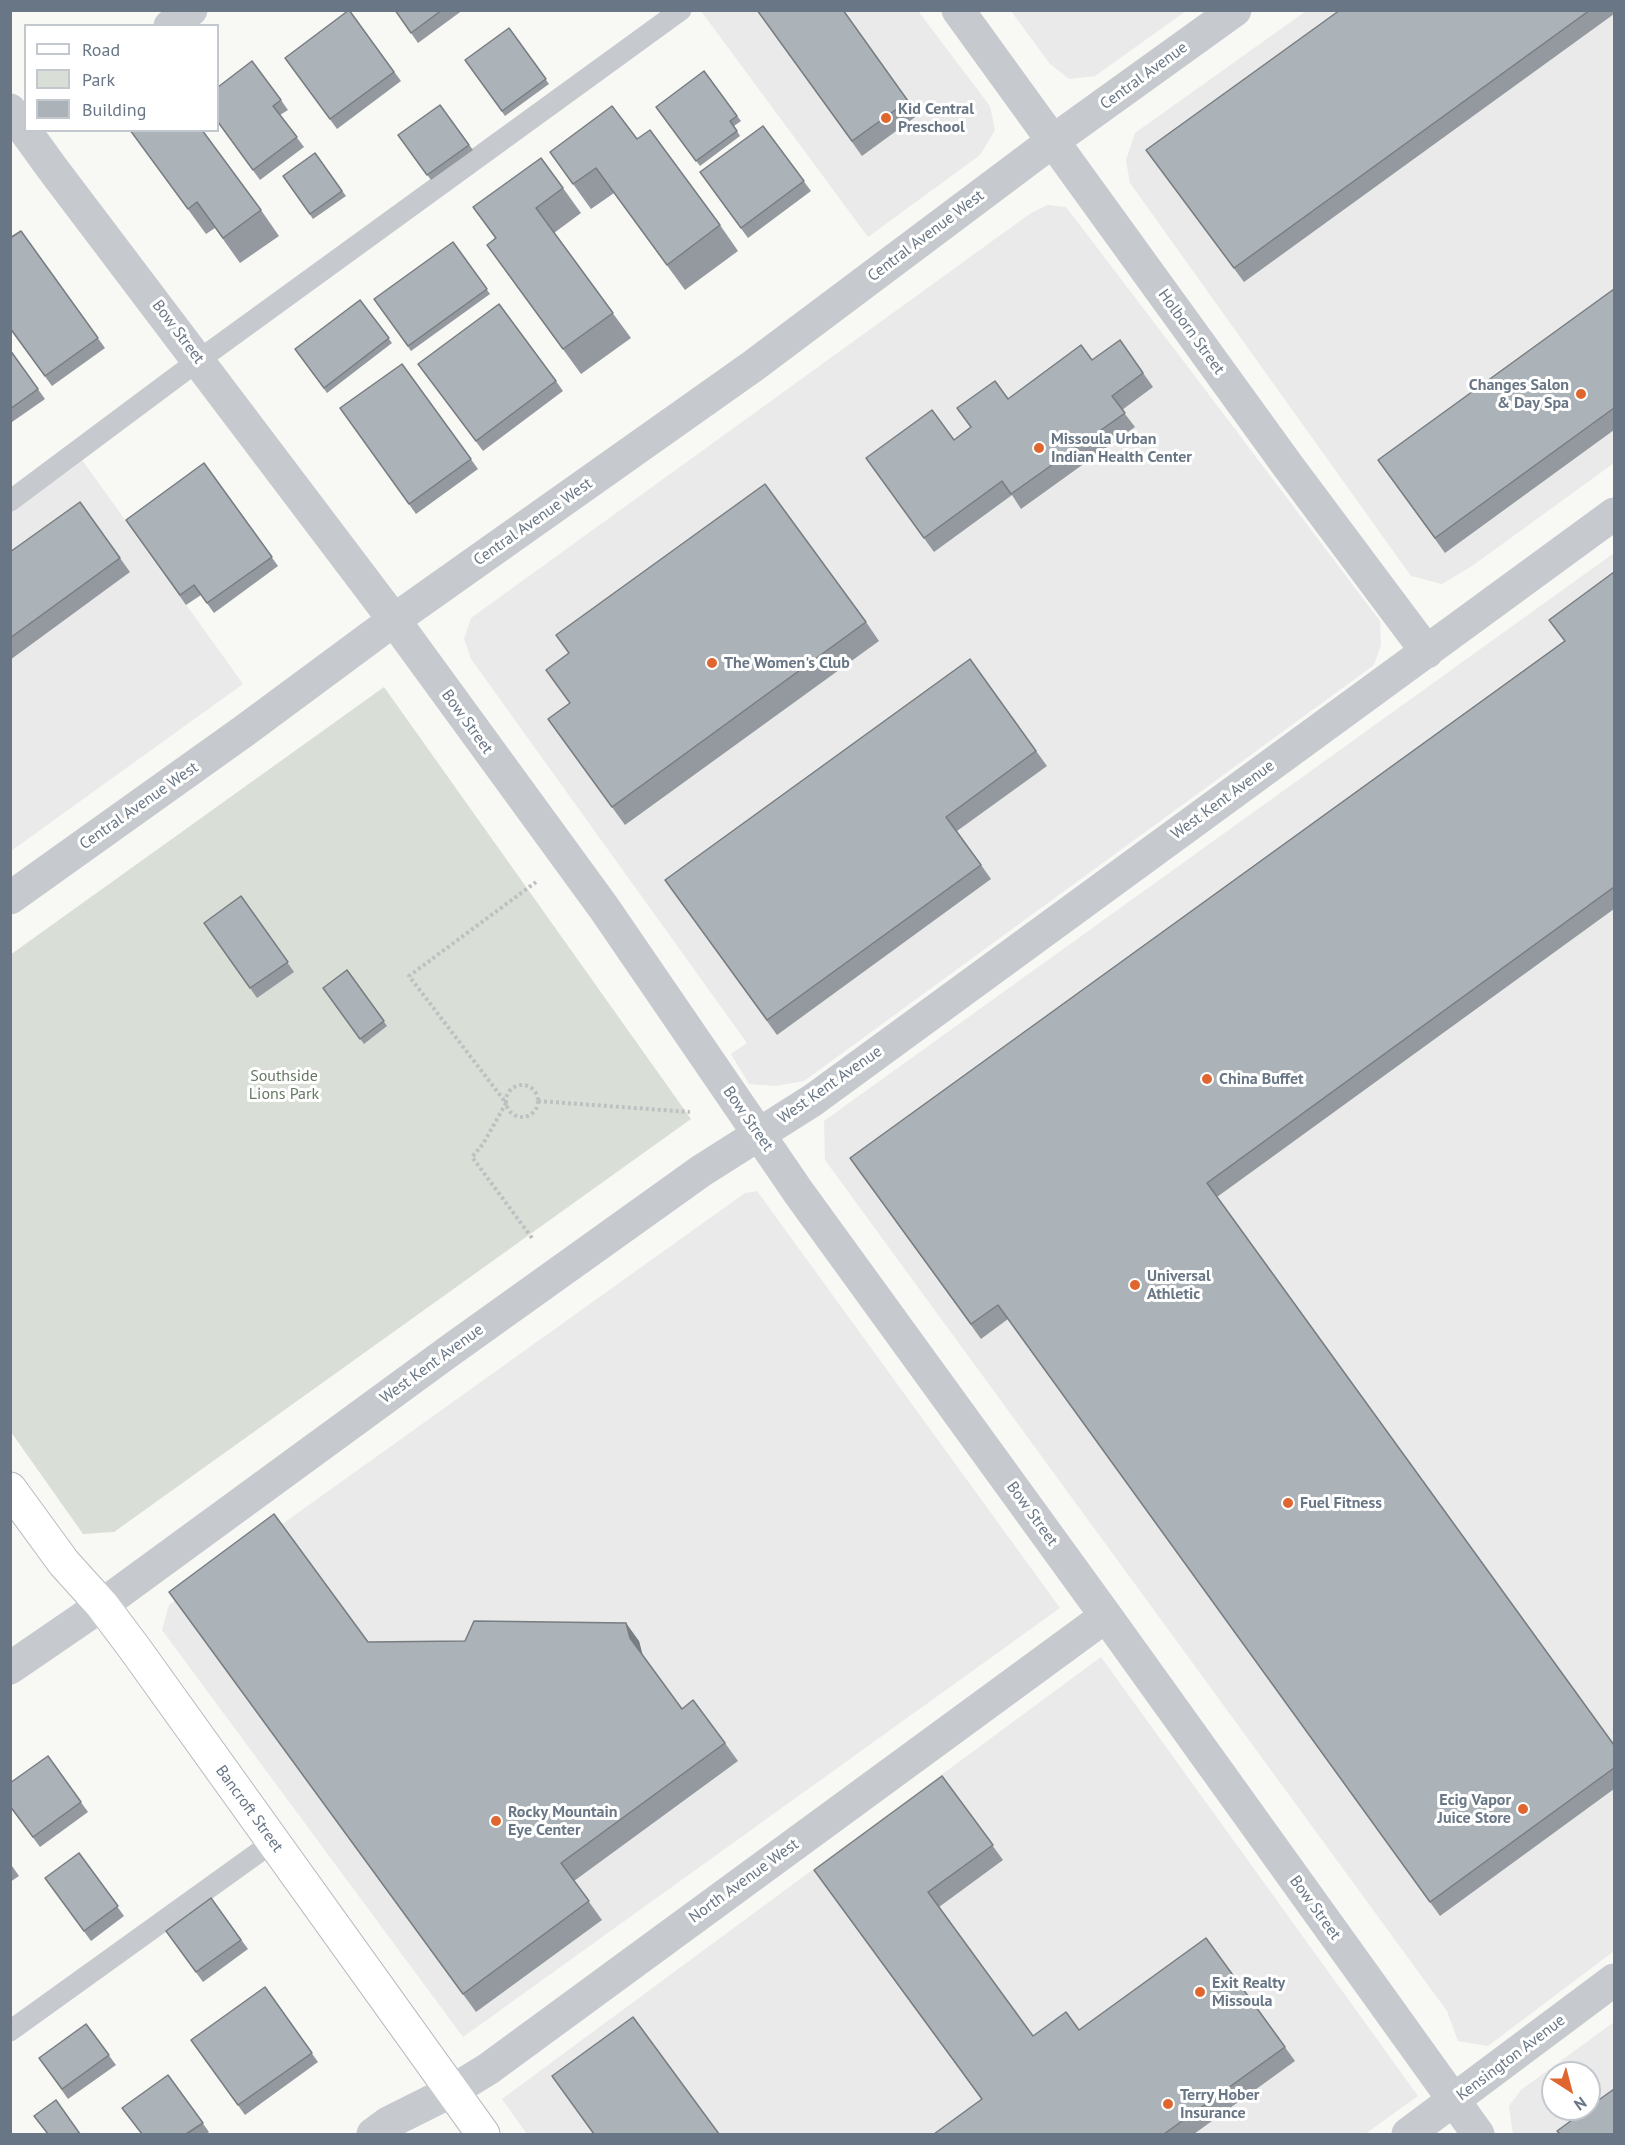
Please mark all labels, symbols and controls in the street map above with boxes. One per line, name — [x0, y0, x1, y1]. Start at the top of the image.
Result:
legend — [24, 24, 219, 132]
text: Road — [82, 38, 120, 61]
street label: Central Avenue — [1097, 38, 1191, 114]
text: Park — [82, 68, 115, 91]
text: Building — [82, 98, 146, 121]
place label: Kid Central Preschool — [898, 99, 974, 137]
marker: Kid Central Preschool — [879, 111, 893, 125]
street label: Central Avenue West — [864, 186, 988, 286]
street label: Holborn Street — [1154, 286, 1228, 378]
street label: Bow Street — [148, 296, 208, 368]
place label: Changes Salon & Day Spa — [1469, 375, 1569, 413]
marker: Changes Salon & Day Spa — [1574, 387, 1588, 401]
place label: Missoula Urban Indian Health Center — [1051, 429, 1192, 467]
marker: Missoula Urban Indian Health Center — [1032, 441, 1046, 455]
street label: Central Avenue West — [470, 474, 596, 570]
place label: The Women's Club — [724, 653, 850, 673]
marker: The Women's Club — [705, 656, 719, 670]
street label: Bow Street — [437, 686, 497, 758]
street label: West Kent Avenue — [1168, 756, 1278, 844]
street label: Central Avenue West — [76, 758, 202, 854]
street label: West Kent Avenue — [774, 1042, 886, 1128]
park label: Southside Lions Park — [249, 1066, 319, 1104]
place label: China Buffet — [1219, 1069, 1304, 1089]
marker: China Buffet — [1200, 1072, 1214, 1086]
street label: Bow Street — [719, 1083, 777, 1155]
place label: Universal Athletic — [1147, 1266, 1211, 1304]
marker: Universal Athletic — [1128, 1278, 1142, 1292]
street label: West Kent Avenue — [377, 1320, 487, 1408]
street label: Bow Street — [1002, 1478, 1062, 1550]
place label: Fuel Fitness — [1300, 1493, 1382, 1513]
marker: Fuel Fitness — [1281, 1496, 1295, 1510]
street label: Bancroft Street — [211, 1762, 287, 1856]
place label: Ecig Vapor Juice Store — [1438, 1790, 1511, 1828]
place label: Rocky Mountain Eye Center — [508, 1802, 617, 1840]
marker: Ecig Vapor Juice Store — [1516, 1802, 1530, 1816]
marker: Rocky Mountain Eye Center — [489, 1814, 503, 1828]
street label: North Avenue West — [685, 1835, 803, 1927]
street label: Bow Street — [1285, 1872, 1345, 1944]
place label: Exit Realty Missoula — [1212, 1973, 1285, 2011]
marker: Exit Realty Missoula — [1193, 1985, 1207, 1999]
street label: Kensington Avenue — [1453, 2011, 1569, 2105]
north arrow — [1541, 2061, 1601, 2121]
place label: Terry Hober Insurance — [1180, 2085, 1259, 2123]
text: N — [1570, 2093, 1591, 2115]
marker: Terry Hober Insurance — [1161, 2097, 1175, 2111]

